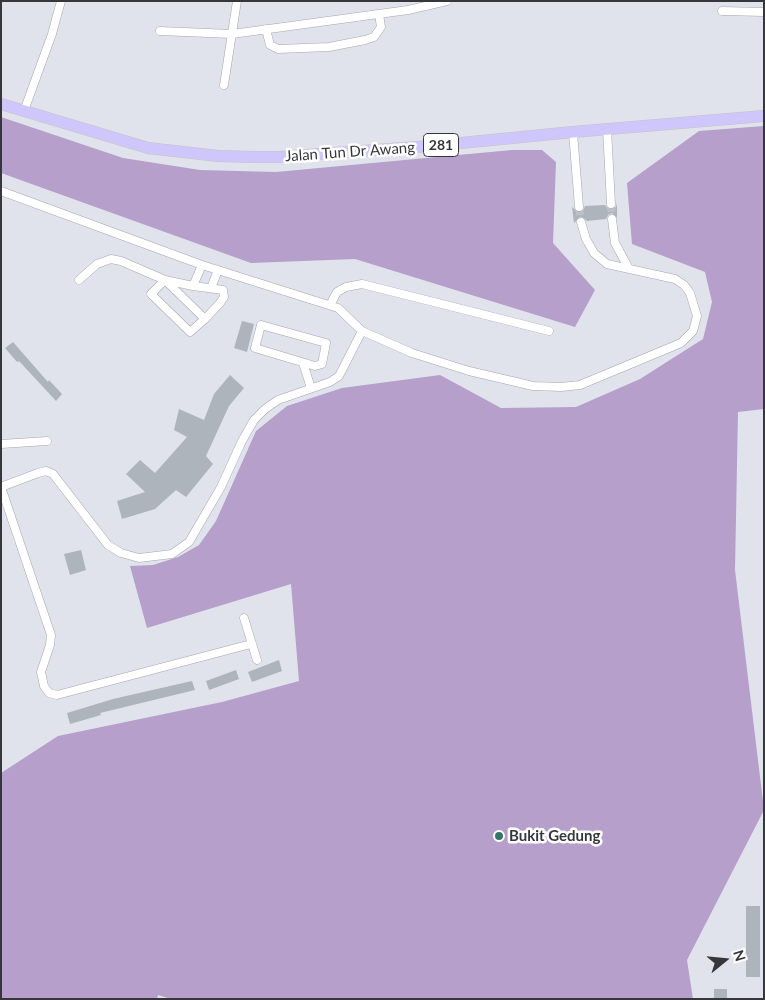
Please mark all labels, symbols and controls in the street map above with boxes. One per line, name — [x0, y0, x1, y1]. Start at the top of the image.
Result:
road number: 281 — [424, 134, 458, 156]
street label: Jalan Tun Dr Awang — [284, 138, 416, 166]
place label: Bukit Gedung — [509, 827, 600, 845]
marker: Bukit Gedung — [493, 830, 505, 842]
north arrow — [700, 935, 750, 985]
text: N — [730, 948, 750, 963]

